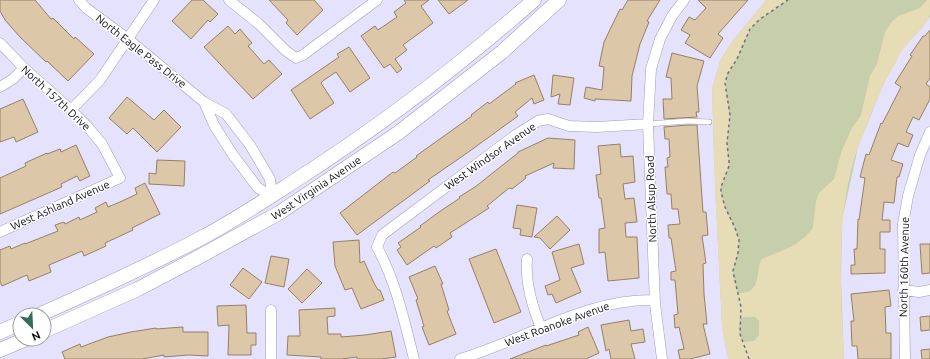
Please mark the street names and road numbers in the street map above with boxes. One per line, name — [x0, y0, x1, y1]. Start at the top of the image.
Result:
street label: North Eagle Pass Drive — [93, 12, 189, 90]
street label: North 157th Drive — [19, 63, 93, 133]
street label: West Windsor Avenue — [442, 120, 538, 192]
street label: West Virginia Avenue — [269, 154, 363, 222]
street label: North Alsup Road — [643, 155, 659, 243]
street label: West Ashland Avenue — [9, 178, 111, 232]
street label: North 160th Avenue — [897, 217, 911, 317]
street label: West Roanoke Avenue — [503, 299, 611, 349]

